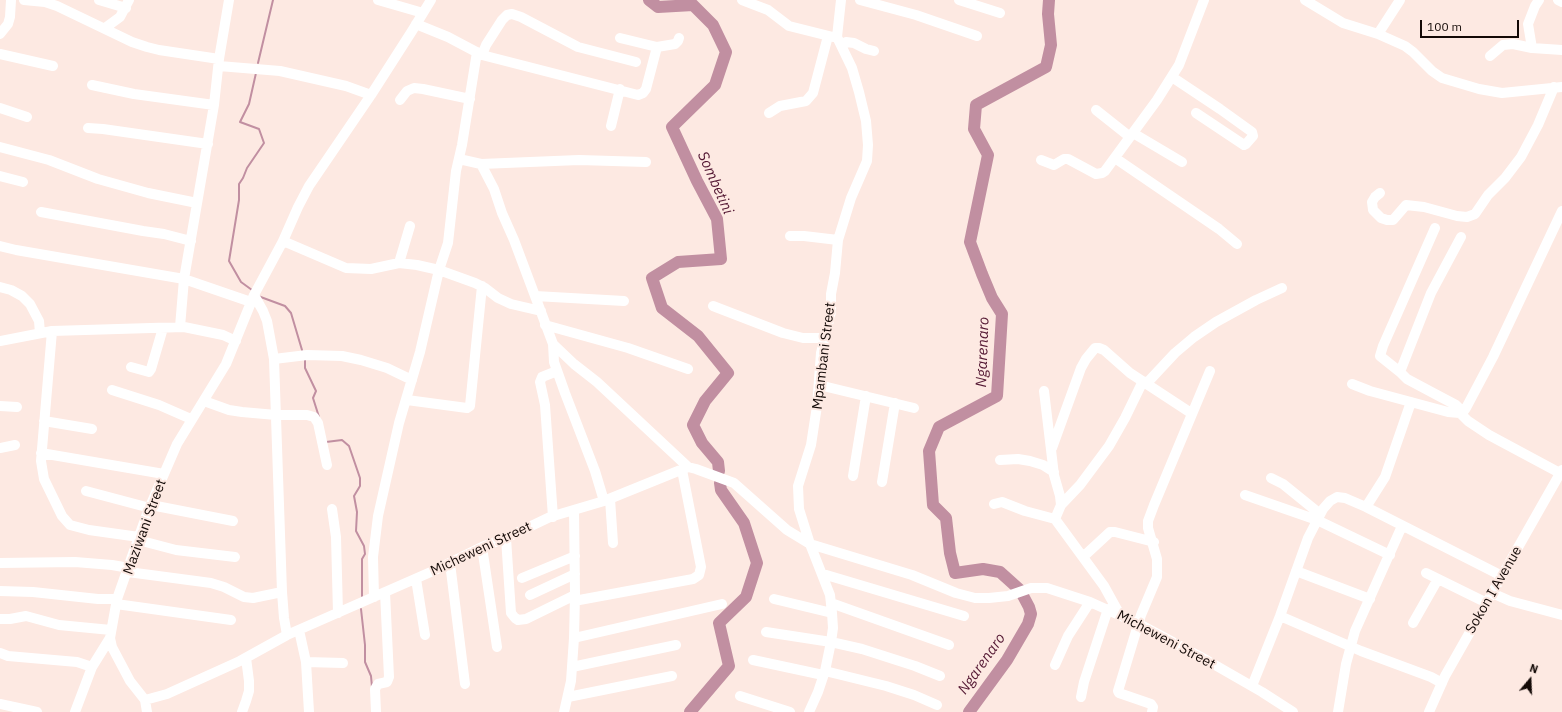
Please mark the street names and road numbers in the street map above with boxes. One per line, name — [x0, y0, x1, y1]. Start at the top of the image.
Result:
street label: Mpambani Street — [809, 301, 839, 411]
street label: Maziwani Street — [120, 477, 170, 577]
street label: Micheweni Street — [428, 518, 534, 580]
street label: Sokon I Avenue — [1462, 543, 1526, 637]
street label: Micheweni Street — [1114, 607, 1218, 673]

